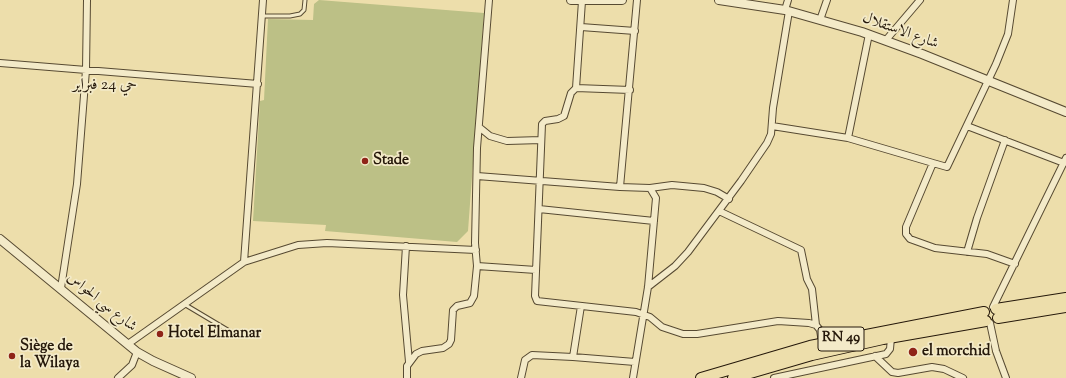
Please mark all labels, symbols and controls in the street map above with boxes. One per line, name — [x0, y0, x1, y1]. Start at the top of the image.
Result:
street label: شارع الاستقلال — [860, 10, 940, 54]
district label: حي 24 فبراير — [73, 76, 137, 96]
place label: Stade — [373, 152, 409, 170]
marker: Stade — [360, 156, 370, 166]
street label: شارع سي الحواس — [62, 269, 140, 337]
place label: Hotel Elmanar — [168, 325, 261, 343]
road number: RN 49 — [818, 327, 864, 351]
marker: Hotel Elmanar — [155, 329, 165, 339]
place label: Siège de la Wilaya — [20, 338, 80, 373]
place label: el morchid — [922, 343, 991, 361]
marker: el morchid — [907, 346, 919, 358]
marker: Siège de la Wilaya — [7, 351, 17, 361]

